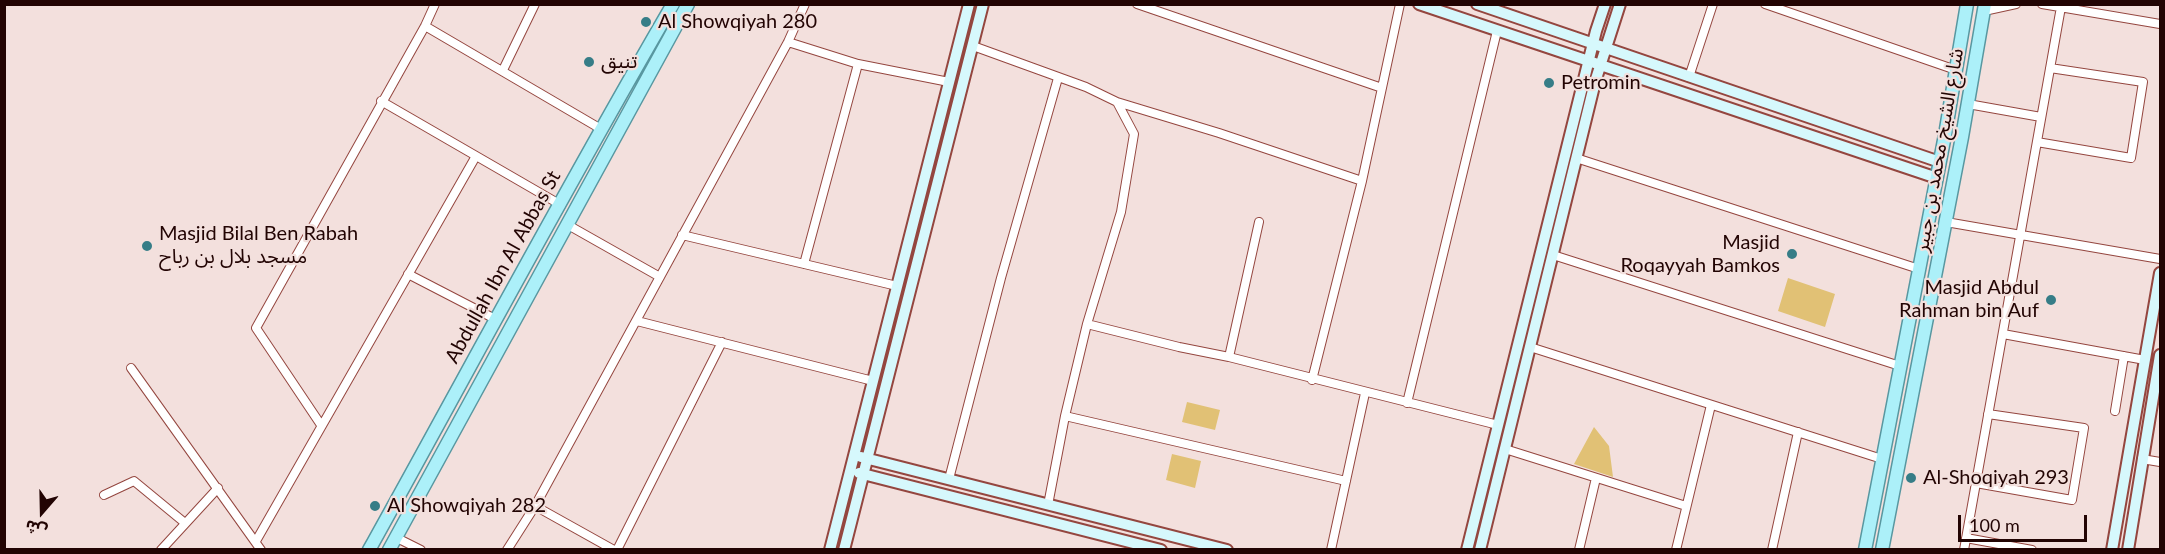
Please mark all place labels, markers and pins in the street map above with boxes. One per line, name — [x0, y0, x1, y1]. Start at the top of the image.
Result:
place label: Al Showqiyah 280 — [658, 10, 817, 34]
marker: Al Showqiyah 280 — [639, 15, 653, 29]
place label: تنيق — [601, 50, 637, 74]
marker: تنيق — [582, 55, 596, 69]
place label: Petromin — [1561, 71, 1641, 95]
marker: Petromin — [1542, 76, 1556, 90]
place label: Masjid Bilal Ben Rabah مسجد بلال بن رباح — [159, 222, 358, 269]
place label: Masjid Roqayyah Bamkos — [1620, 231, 1780, 278]
marker: Masjid Bilal Ben Rabah مسجد بلال بن رباح — [140, 239, 154, 253]
marker: Masjid Roqayyah Bamkos — [1785, 247, 1799, 261]
place label: Masjid Abdul Rahman bin Auf — [1899, 276, 2039, 323]
marker: Masjid Abdul Rahman bin Auf — [2044, 293, 2058, 307]
place label: Al-Shoqiyah 293 — [1923, 466, 2069, 490]
marker: Al-Shoqiyah 293 — [1904, 471, 1918, 485]
place label: Al Showqiyah 282 — [387, 494, 546, 518]
marker: Al Showqiyah 282 — [368, 499, 382, 513]

